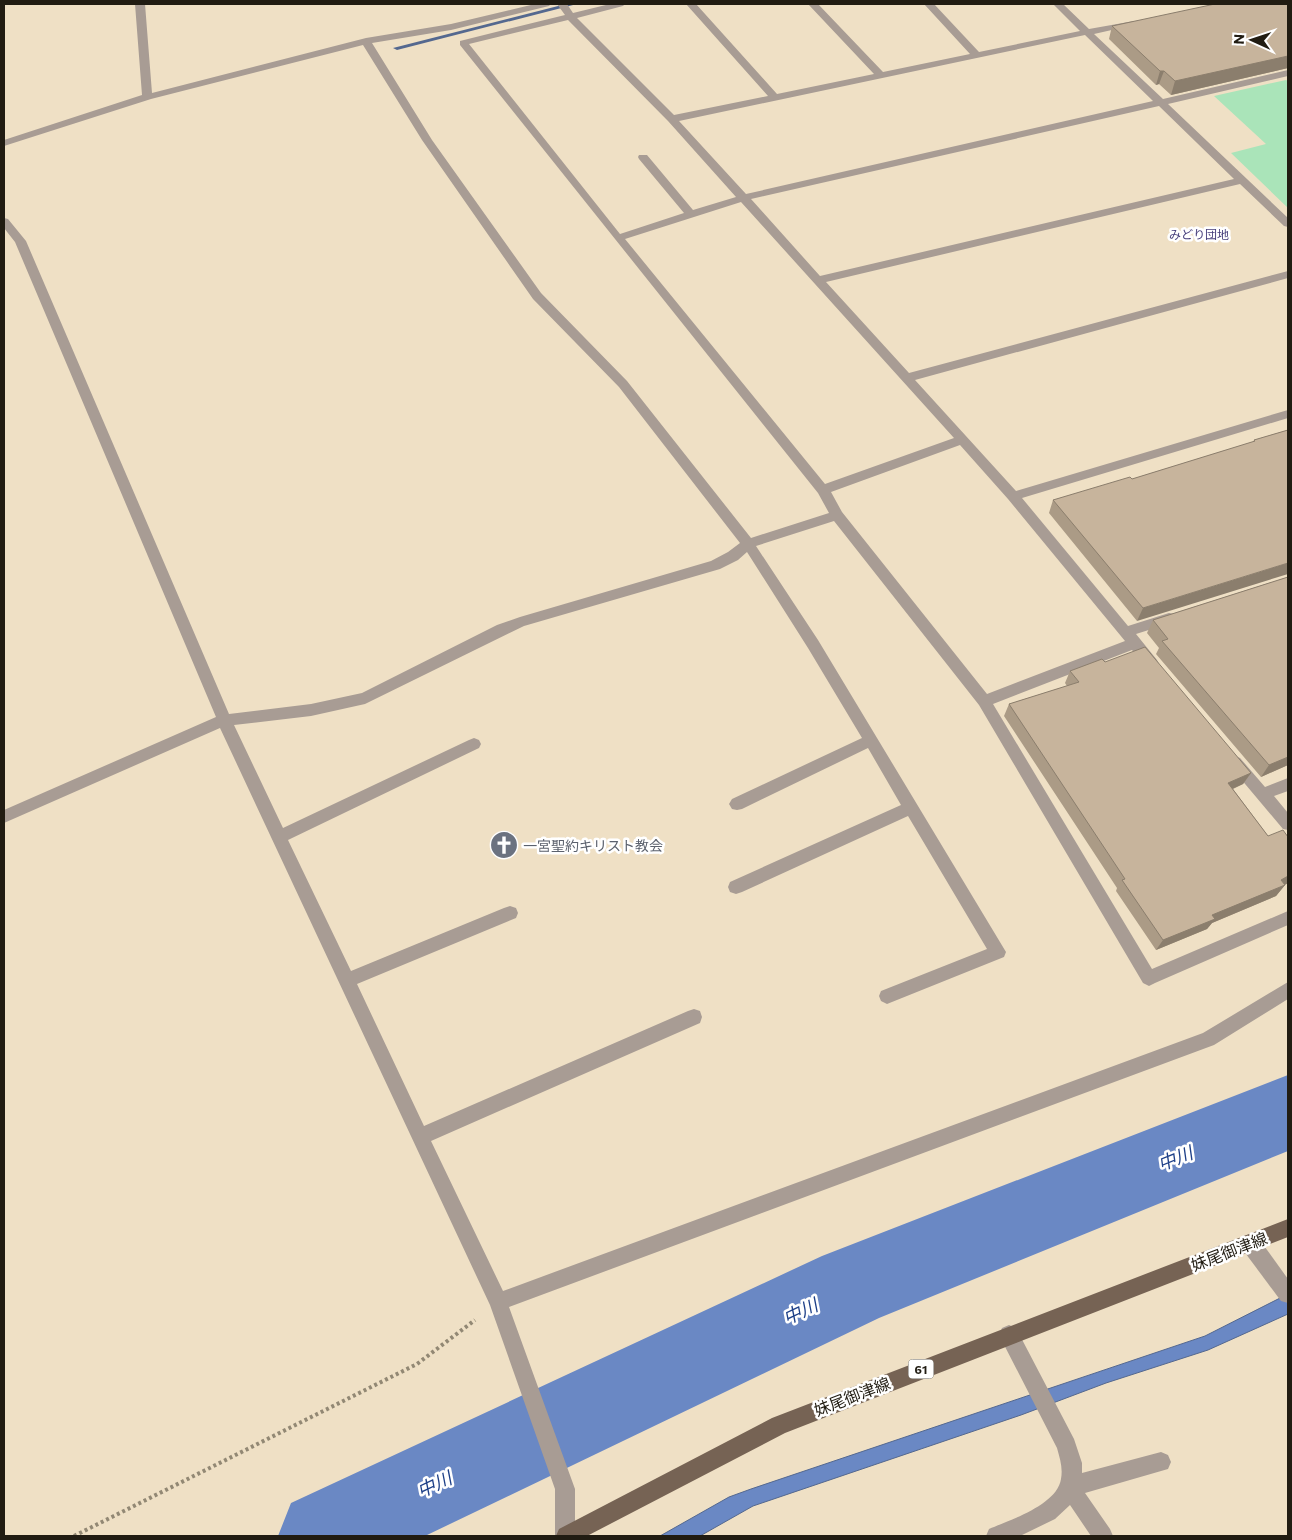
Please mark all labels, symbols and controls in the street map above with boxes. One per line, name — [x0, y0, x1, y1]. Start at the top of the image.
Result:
north arrow — [1227, 15, 1277, 65]
text: N — [1230, 34, 1247, 45]
district label: みどり団地 — [1169, 227, 1229, 241]
church icon: 一宮聖約キリスト教会 — [489, 830, 519, 860]
place label: 一宮聖約キリスト教会 — [523, 837, 663, 854]
water label: 中川 — [1154, 1140, 1198, 1175]
street label: 妹尾御津線 — [1188, 1228, 1270, 1274]
water label: 中川 — [779, 1293, 823, 1329]
road number: 61 — [908, 1360, 934, 1378]
street label: 妹尾御津線 — [811, 1373, 893, 1419]
water label: 中川 — [413, 1466, 457, 1502]

